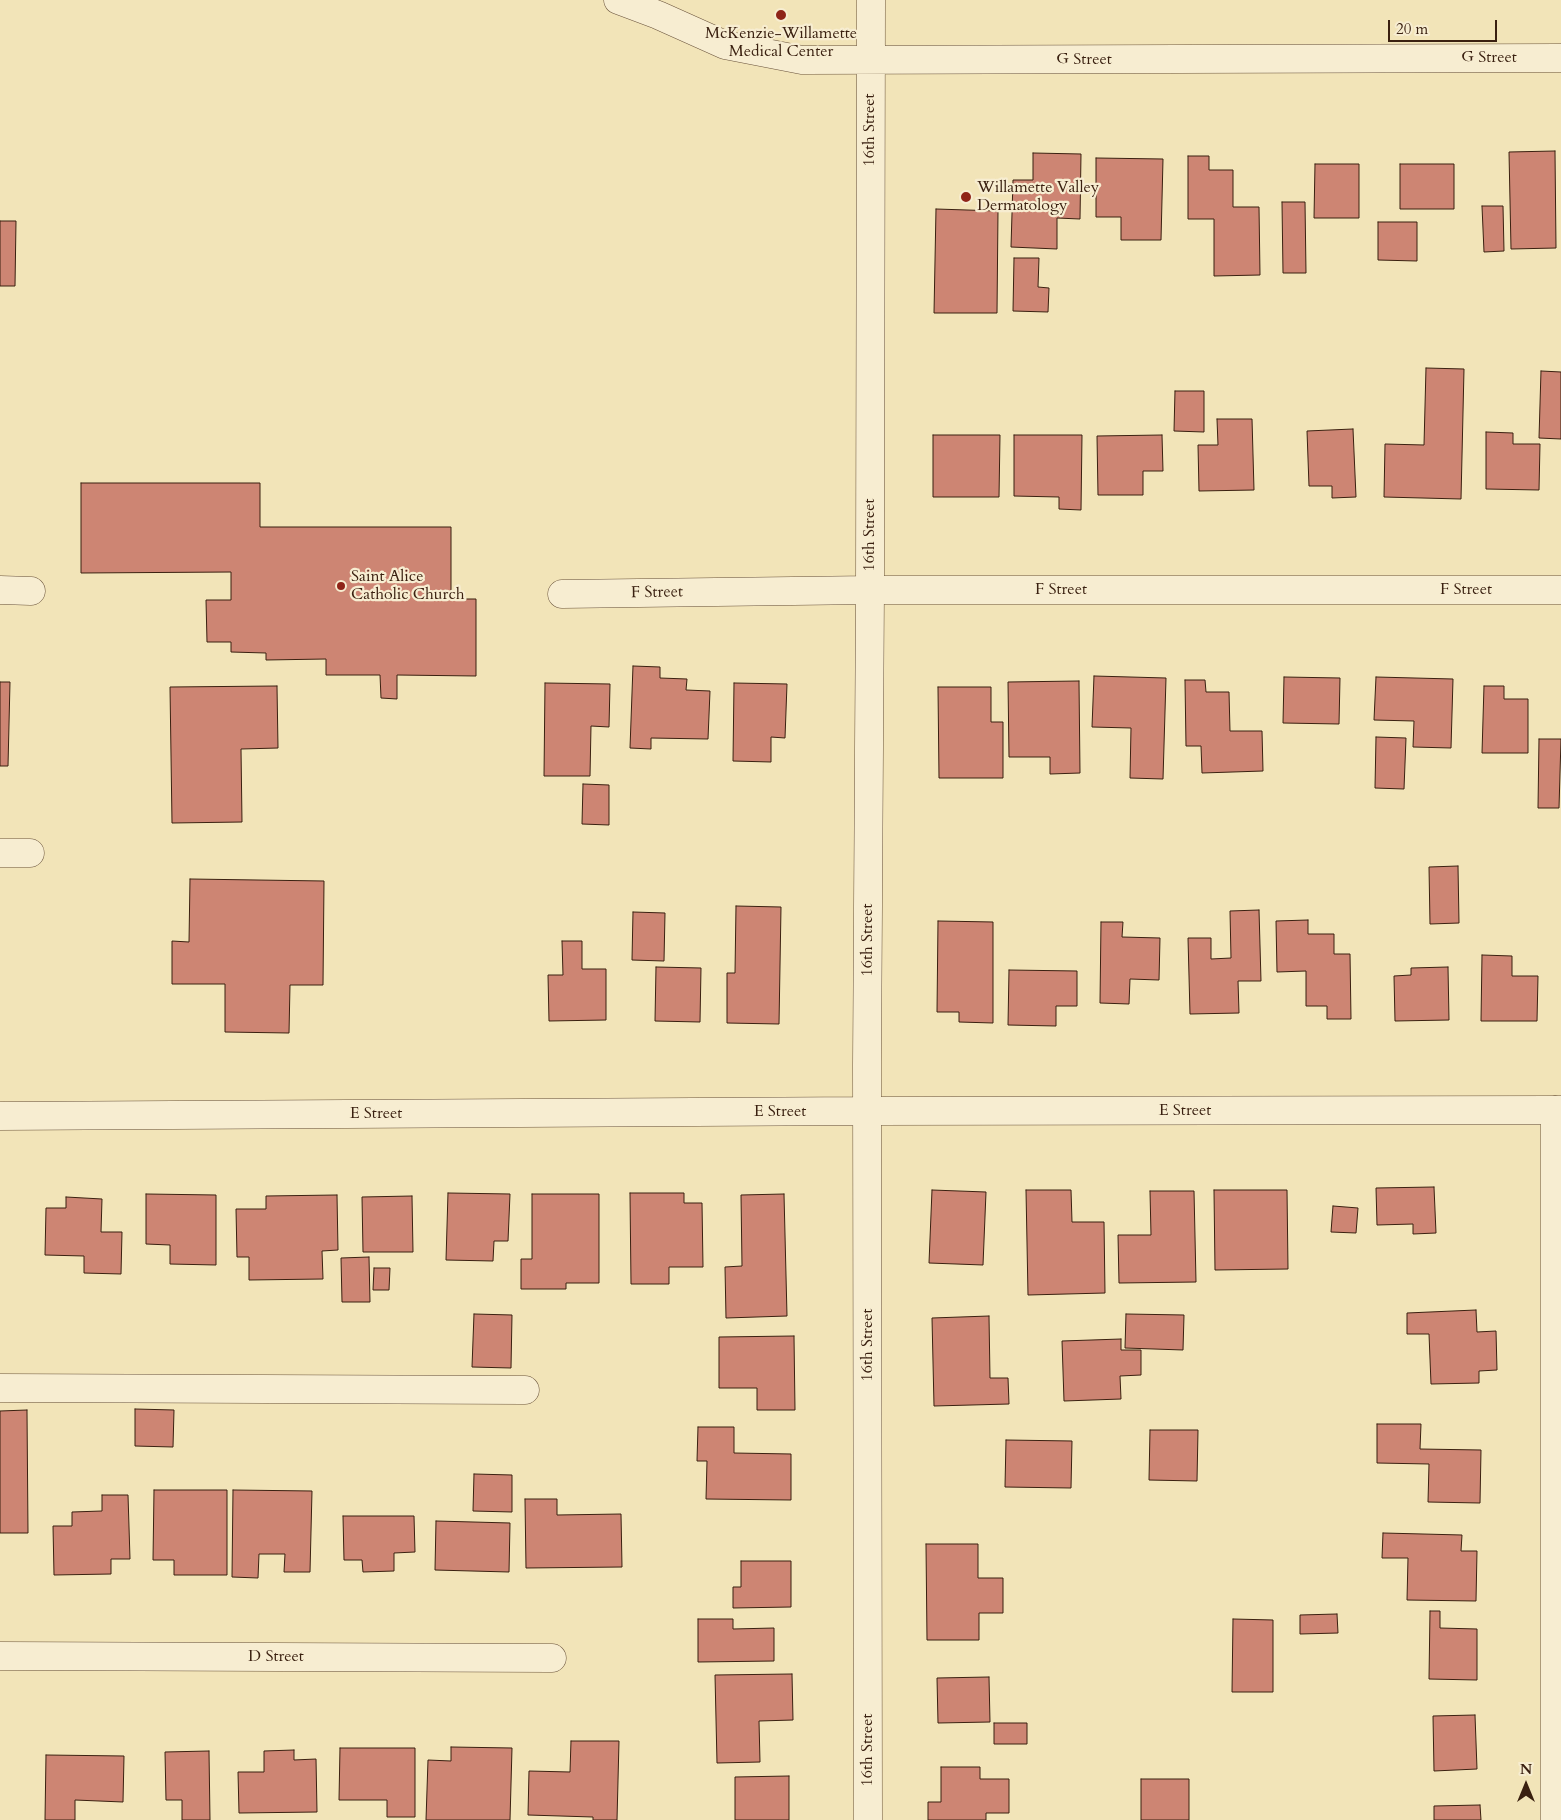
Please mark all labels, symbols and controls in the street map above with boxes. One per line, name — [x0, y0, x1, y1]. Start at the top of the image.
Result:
marker: McKenzie-Willamette Medical Center — [774, 8, 788, 22]
scale bar — [1391, 10, 1500, 42]
text: 20 m — [1396, 19, 1428, 39]
place label: McKenzie-Willamette Medical Center — [705, 24, 857, 62]
street label: G Street — [1461, 48, 1517, 68]
street label: G Street — [1056, 50, 1112, 70]
street label: 16th Street — [860, 93, 880, 167]
place label: Willamette Valley Dermatology — [977, 178, 1099, 216]
marker: Willamette Valley Dermatology — [959, 190, 973, 204]
street label: 16th Street — [860, 498, 880, 572]
place label: Saint Alice Catholic Church — [351, 567, 465, 605]
marker: Saint Alice Catholic Church — [335, 580, 347, 592]
street label: F Street — [1035, 580, 1087, 600]
street label: F Street — [1440, 580, 1492, 600]
street label: F Street — [631, 583, 683, 603]
street label: 16th Street — [858, 903, 878, 977]
street label: E Street — [1159, 1101, 1211, 1121]
street label: E Street — [754, 1102, 806, 1122]
street label: E Street — [350, 1104, 402, 1124]
street label: 16th Street — [858, 1308, 878, 1382]
street label: D Street — [248, 1647, 304, 1667]
street label: 16th Street — [858, 1713, 878, 1787]
north arrow — [1501, 1760, 1551, 1810]
text: N — [1520, 1760, 1532, 1779]

